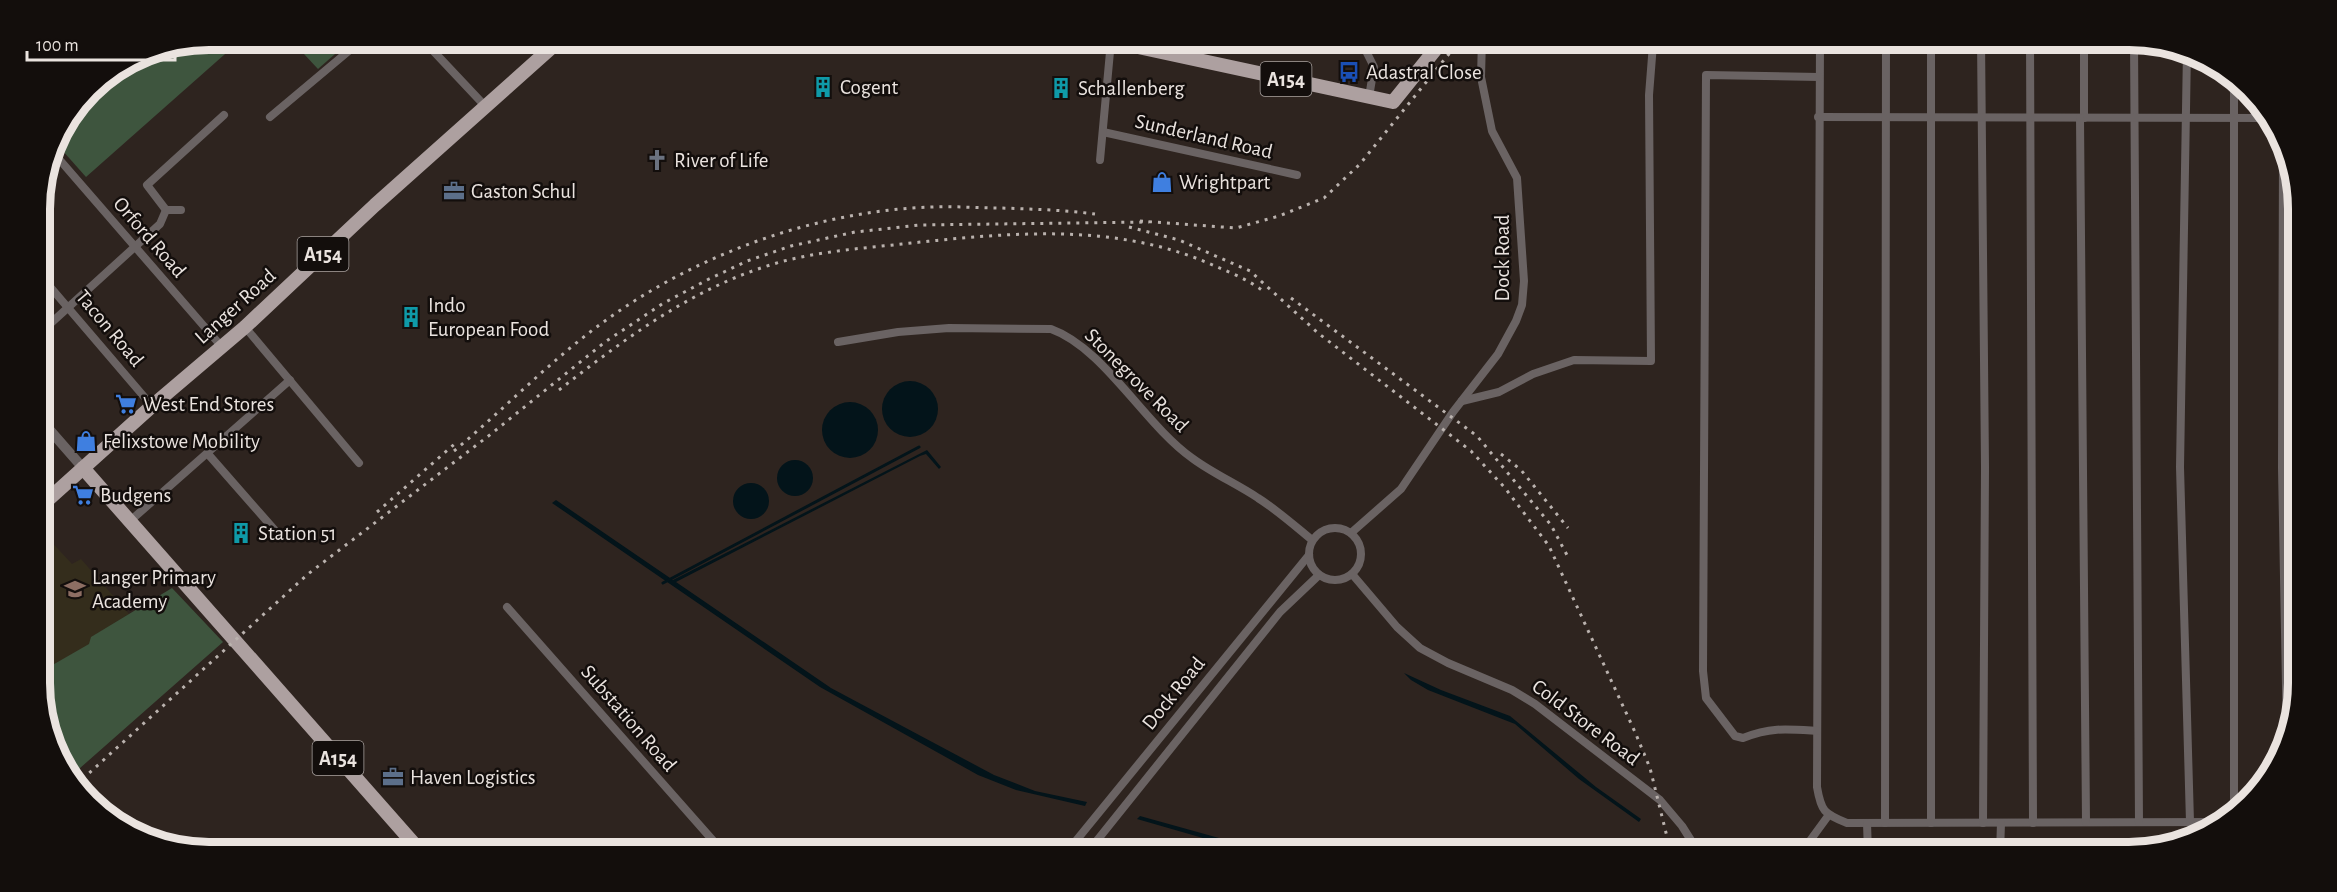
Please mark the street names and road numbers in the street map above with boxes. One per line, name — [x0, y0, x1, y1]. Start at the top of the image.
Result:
road number: A154 — [1260, 62, 1312, 96]
street label: Sunderland Road — [1133, 110, 1275, 163]
street label: Orford Road — [109, 193, 190, 282]
street label: Dock Road — [1492, 214, 1513, 301]
road number: A154 — [298, 237, 348, 271]
street label: Langer Road — [191, 265, 280, 348]
street label: Tacon Road — [72, 286, 148, 371]
street label: Stonegrove Road — [1081, 324, 1193, 436]
street label: Dock Road — [1138, 653, 1209, 734]
street label: Substation Road — [577, 661, 680, 776]
street label: Cold Store Road — [1528, 675, 1643, 770]
road number: A154 — [312, 741, 364, 775]

